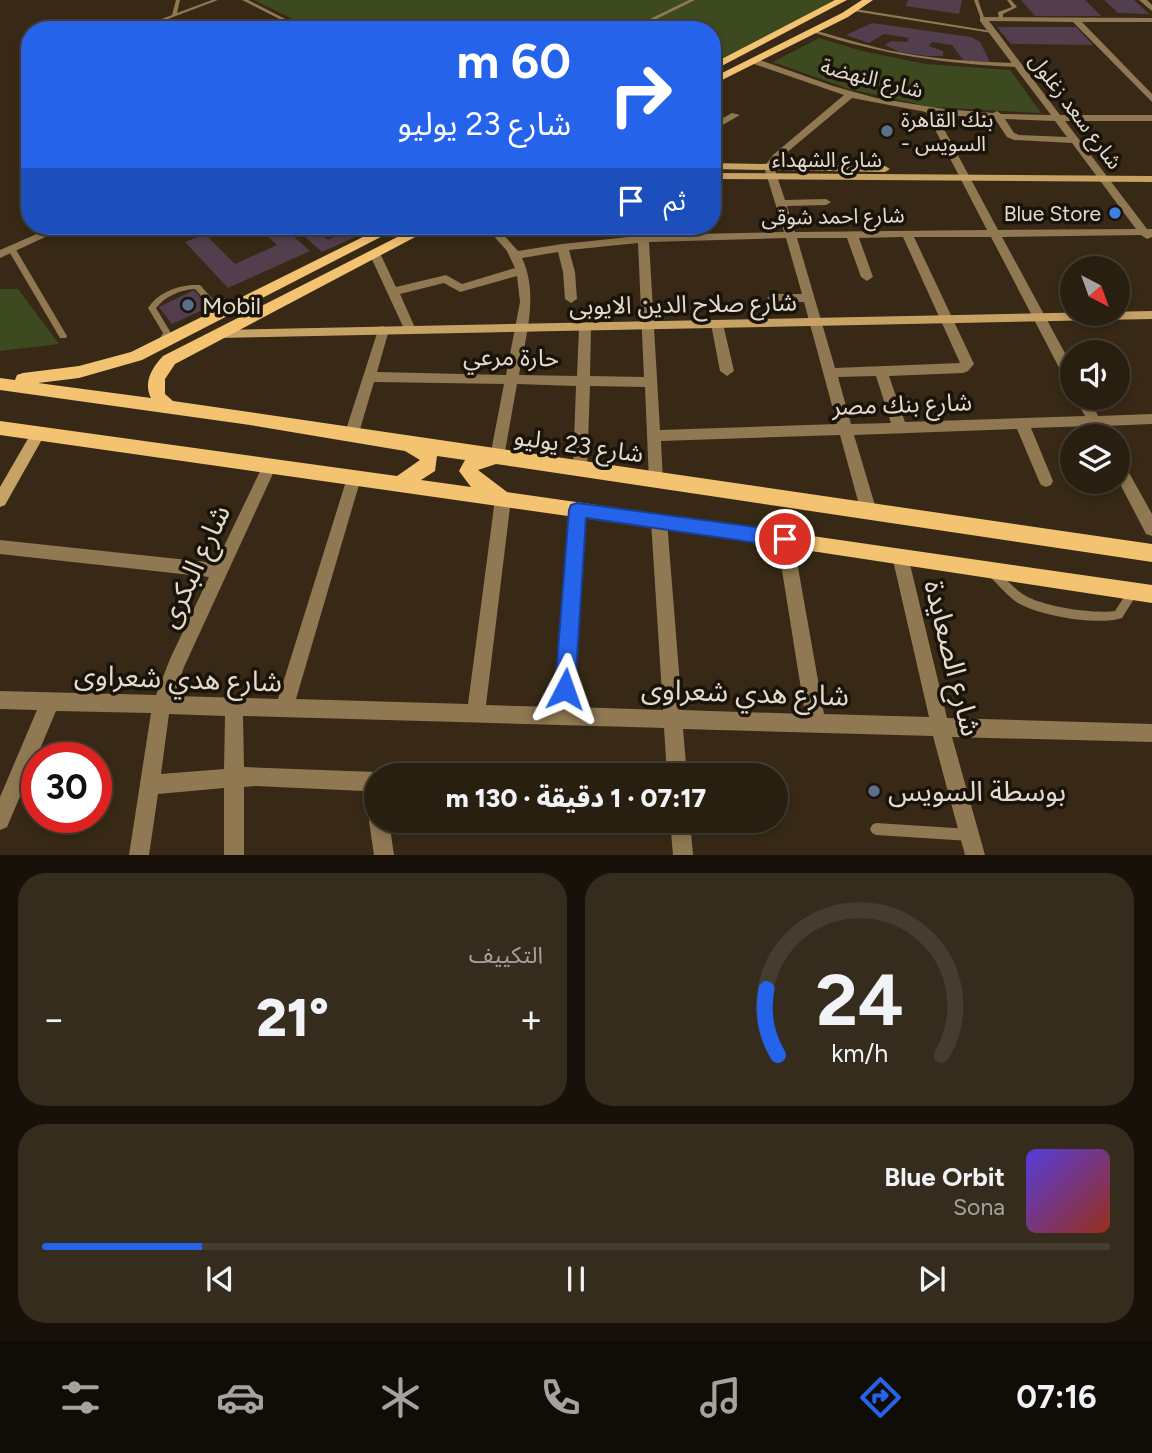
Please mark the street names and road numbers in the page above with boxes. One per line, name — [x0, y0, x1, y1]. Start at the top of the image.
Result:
street label: شارع سعد زغلول — [1022, 48, 1128, 176]
street label: شارع النهضة — [818, 53, 926, 106]
street label: شارع الشهداء — [772, 147, 882, 175]
street label: شارع احمد شوقى — [761, 202, 905, 233]
street label: شارع صلاح الدين الايوبى — [569, 288, 797, 323]
street label: حارة مرعي — [463, 342, 559, 377]
street label: شارع بنك مصر — [830, 387, 973, 424]
street label: شارع 23 يوليو — [512, 422, 645, 471]
street label: شارع البكرى — [151, 499, 241, 635]
street label: شارع الصعايدة — [913, 577, 989, 740]
street label: شارع هدي شعراوى — [73, 657, 283, 703]
street label: شارع هدي شعراوى — [640, 671, 850, 717]

